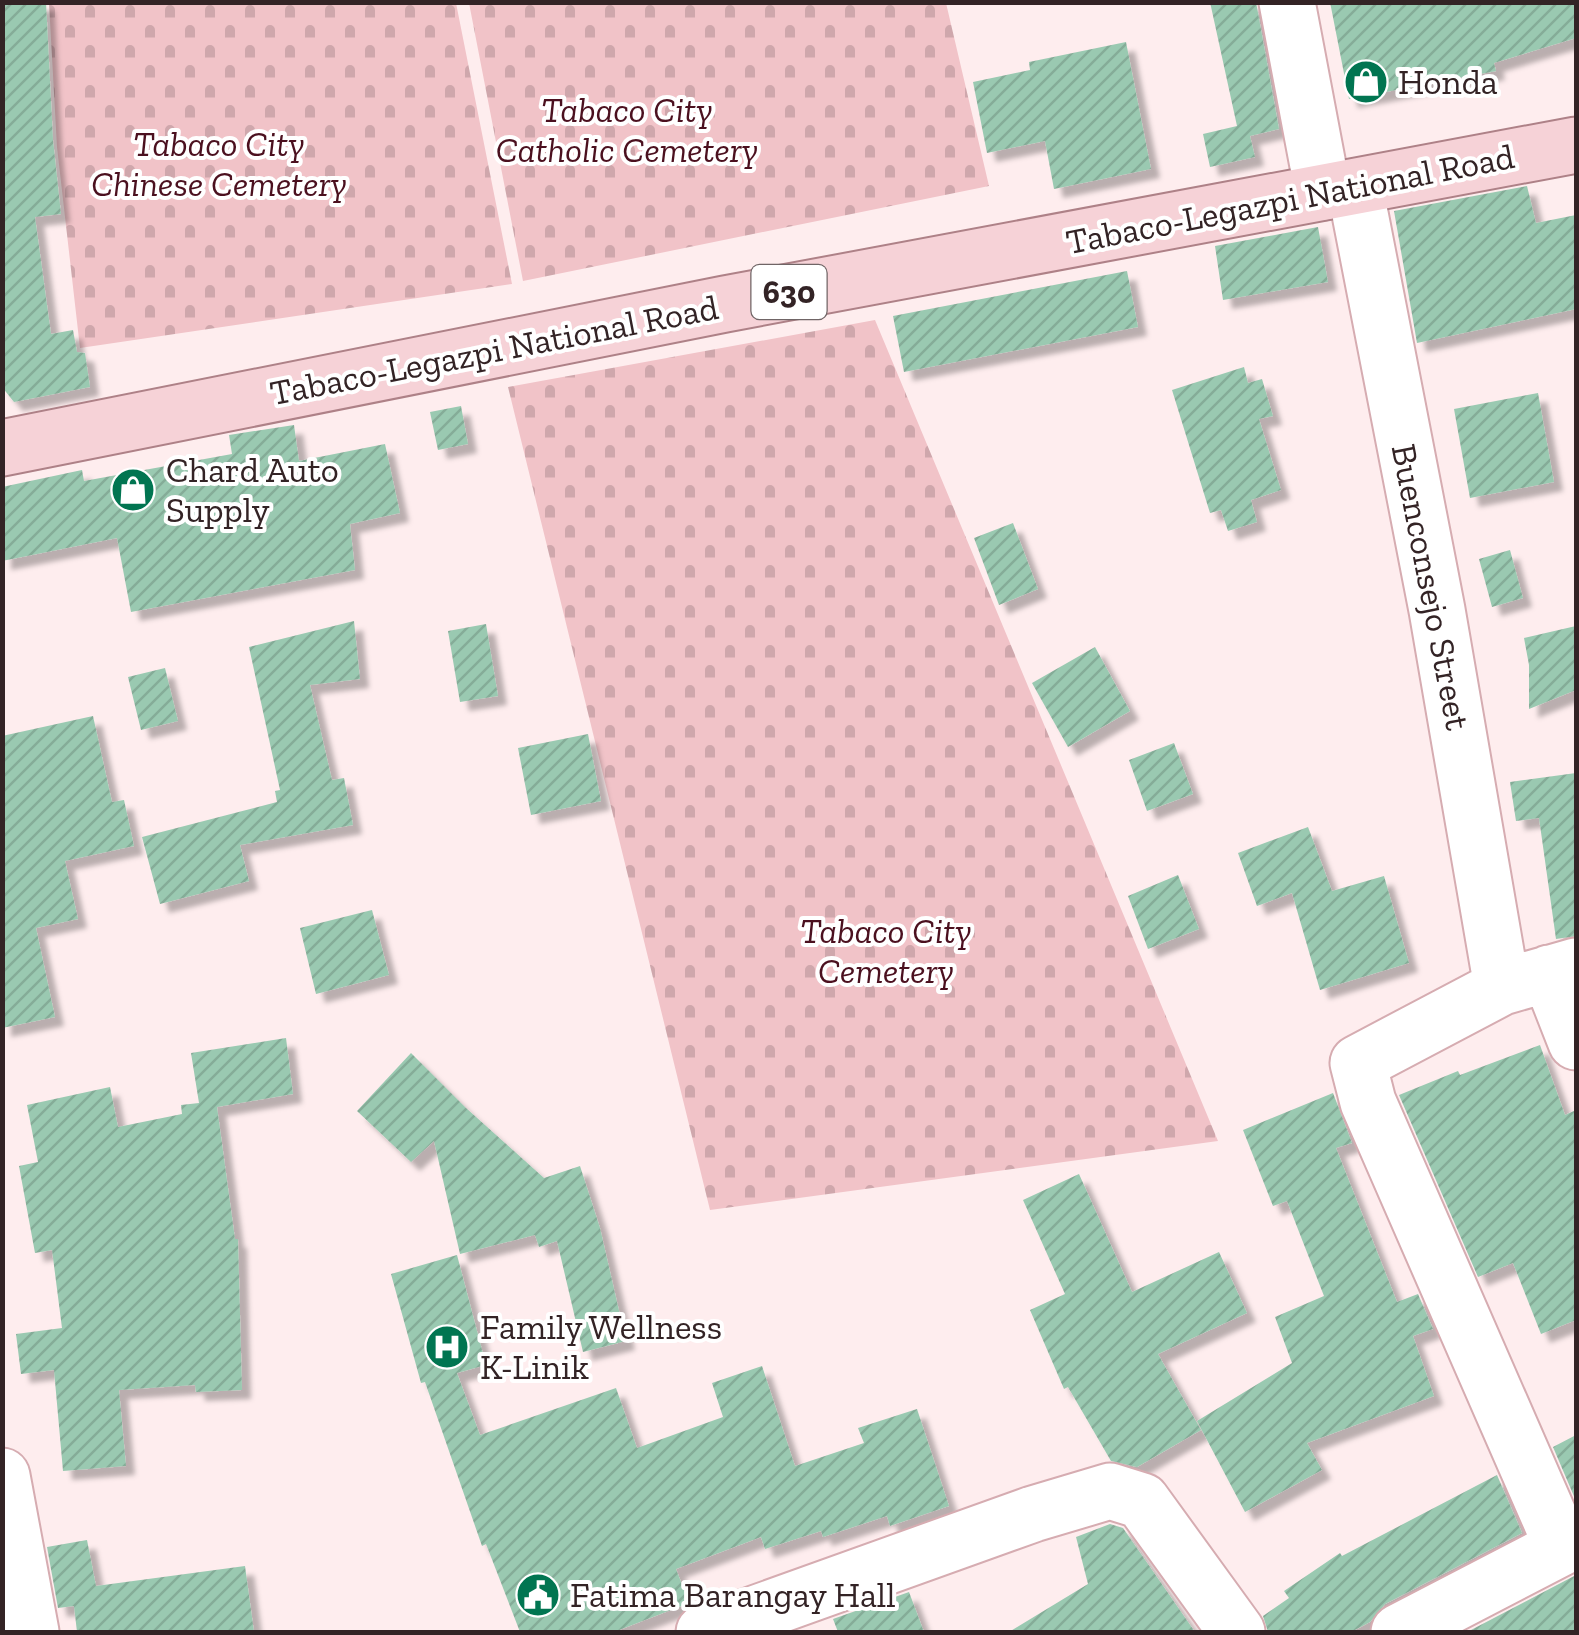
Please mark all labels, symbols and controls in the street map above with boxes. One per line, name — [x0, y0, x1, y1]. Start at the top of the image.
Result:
shop icon: Honda — [1343, 59, 1389, 105]
place label: Honda — [1398, 61, 1498, 103]
park label: Tabaco City Catholic Cemetery — [496, 89, 758, 171]
park label: Tabaco City Chinese Cemetery — [91, 123, 347, 205]
street label: Tabaco-Legazpi National Road — [1062, 135, 1518, 263]
road number: 630 — [752, 265, 826, 319]
street label: Tabaco-Legazpi National Road — [266, 286, 722, 414]
street label: Buenconsejo Street — [1383, 441, 1479, 733]
place label: Chard Auto Supply — [166, 449, 339, 531]
shop icon: Chard Auto Supply — [110, 467, 156, 513]
park label: Tabaco City Cemetery — [800, 910, 972, 992]
place label: Family Wellness K-Linik — [480, 1306, 722, 1388]
hospital icon: Family Wellness K-Linik — [424, 1324, 470, 1370]
public building icon: Fatima Barangay Hall — [515, 1572, 561, 1618]
place label: Fatima Barangay Hall — [570, 1574, 895, 1616]

